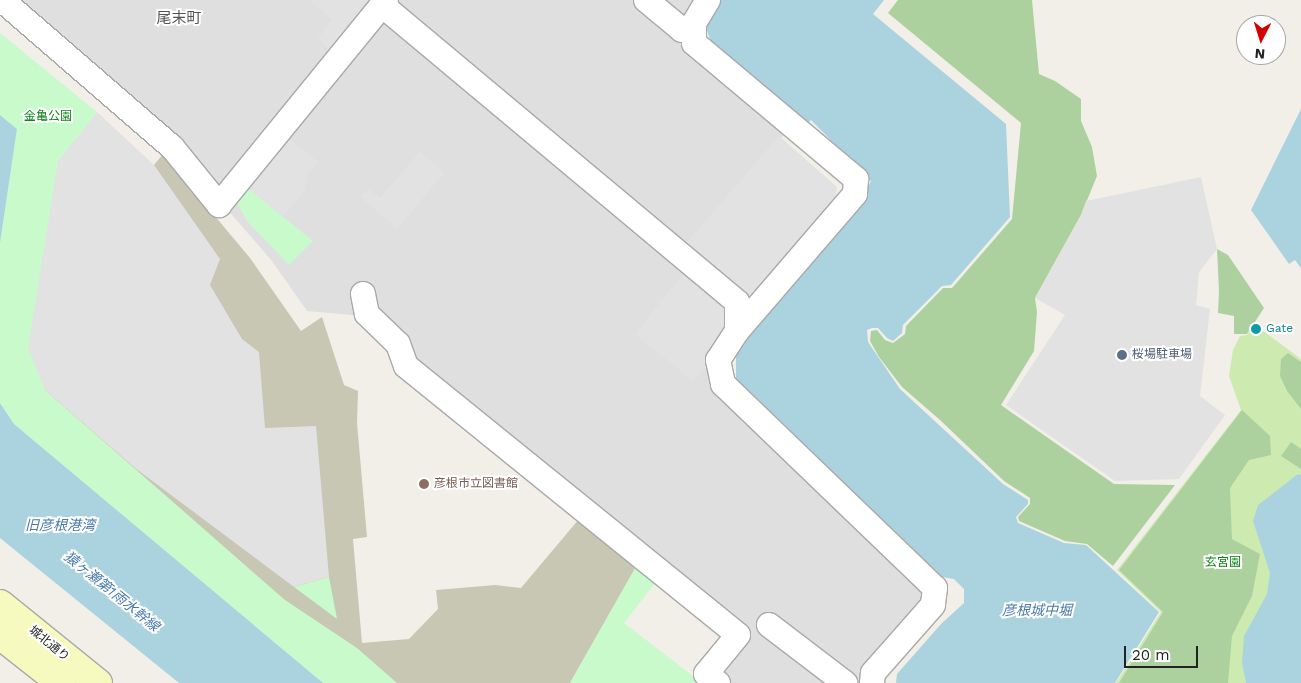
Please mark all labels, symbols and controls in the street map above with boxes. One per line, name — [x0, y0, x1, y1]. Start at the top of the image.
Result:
district label: 尾末町 — [157, 10, 201, 28]
north arrow — [1236, 15, 1286, 65]
text: N — [1254, 46, 1266, 62]
park label: 金亀公園 — [24, 110, 72, 124]
place label: Gate — [1266, 322, 1293, 336]
marker: Gate — [1250, 323, 1262, 335]
place label: 桜場駐車場 — [1132, 348, 1192, 362]
marker: 桜場駐車場 — [1116, 349, 1128, 361]
place label: 彦根市立図書館 — [434, 477, 518, 491]
marker: 彦根市立図書館 — [418, 478, 430, 490]
water label: 旧彦根港湾 — [25, 517, 95, 533]
water label: 猿ヶ瀬第1雨水幹線 — [61, 548, 163, 634]
park label: 玄宮園 — [1205, 556, 1241, 570]
water label: 彦根城中堀 — [1002, 602, 1072, 618]
street label: 城北通り — [26, 623, 72, 665]
scale bar — [1126, 636, 1200, 668]
text: 20 m — [1132, 646, 1170, 664]

